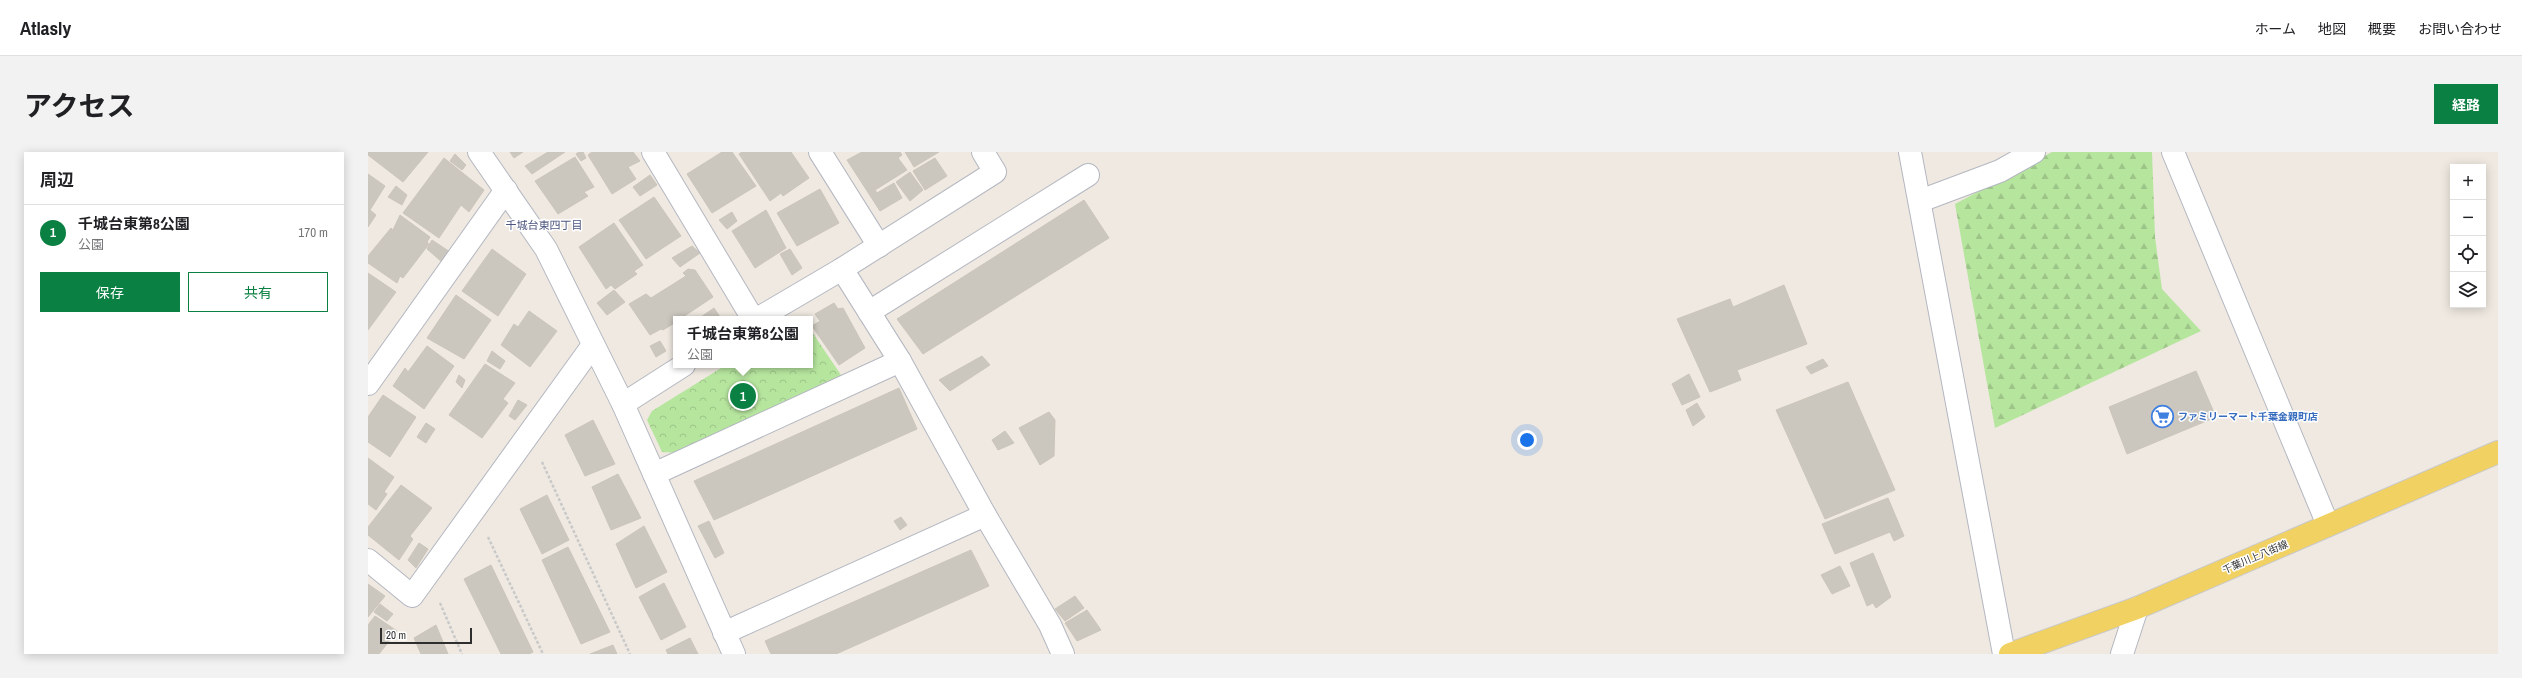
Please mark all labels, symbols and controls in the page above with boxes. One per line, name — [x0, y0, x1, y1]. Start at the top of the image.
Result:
text: Atlasly — [20, 15, 71, 41]
text: ホーム — [2254, 20, 2296, 38]
text: 地図 — [2318, 20, 2346, 38]
text: 概要 — [2368, 20, 2396, 38]
text: お問い合わせ — [2418, 20, 2502, 38]
button: 経路 — [2434, 84, 2498, 124]
text: アクセス — [24, 87, 135, 125]
map controls — [2450, 164, 2486, 308]
button: + — [2450, 164, 2486, 200]
text: 周辺 — [40, 168, 74, 191]
button: − — [2450, 200, 2486, 236]
text: 千城台東第8公園 — [78, 213, 190, 234]
district label: 千城台東四丁目 — [506, 218, 583, 232]
text: 1 — [50, 224, 56, 241]
text: 170 m — [298, 224, 328, 241]
text: 公園 — [78, 236, 104, 253]
button: locate — [2450, 236, 2486, 272]
button: 保存 — [40, 272, 180, 312]
button: 共有 — [188, 272, 328, 312]
button: layers — [2450, 272, 2486, 308]
popup — [673, 316, 813, 368]
text: 千城台東第8公園 — [687, 323, 799, 344]
text: 公園 — [687, 346, 713, 363]
pin: 1 — [730, 381, 756, 411]
supermarket icon: ファミリーマート千葉金親町店 — [2150, 403, 2176, 429]
place label: ファミリーマート千葉金親町店 — [2178, 410, 2318, 423]
your location — [1517, 430, 1537, 450]
street label: 千葉川上八街線 — [2220, 537, 2290, 577]
scale bar — [380, 626, 472, 645]
text: 20 m — [386, 628, 406, 642]

